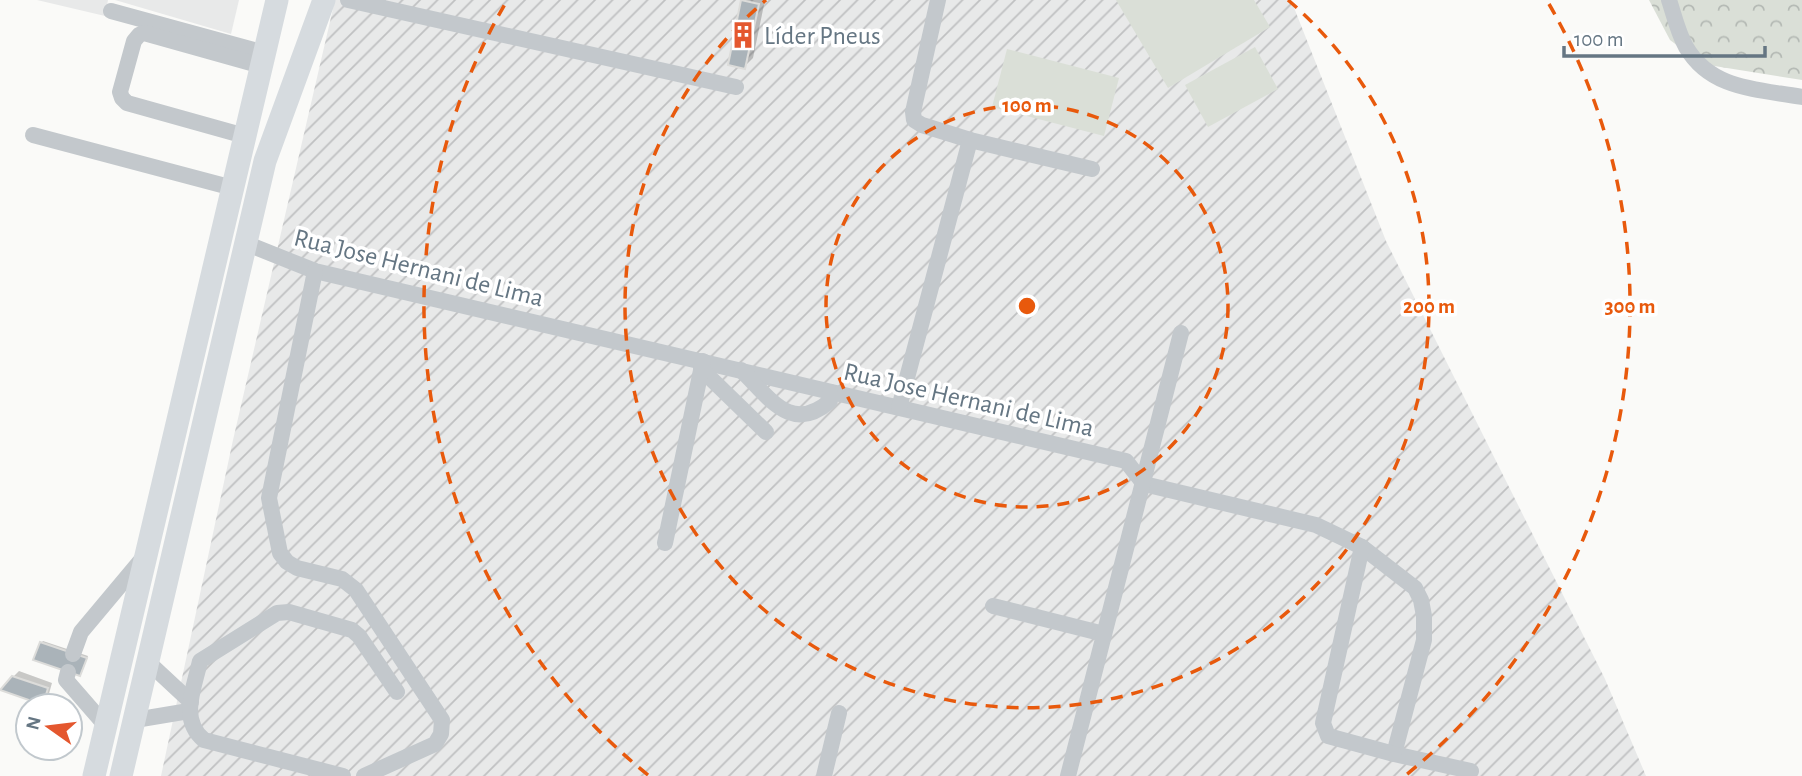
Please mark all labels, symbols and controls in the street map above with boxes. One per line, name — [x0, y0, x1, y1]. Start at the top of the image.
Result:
scale bar — [1564, 14, 1765, 58]
building icon: Líder Pneus — [728, 20, 758, 50]
place label: Líder Pneus — [764, 23, 881, 49]
text: 100 m — [1574, 29, 1624, 50]
text: 100 m — [1002, 95, 1052, 116]
street label: Rua Jose Hernani de Lima — [291, 224, 546, 312]
centre of rings — [1015, 294, 1039, 318]
text: 200 m — [1403, 296, 1455, 317]
text: 300 m — [1604, 296, 1656, 317]
street label: Rua Jose Hernani de Lima — [841, 358, 1096, 441]
north arrow — [14, 692, 84, 762]
text: N — [23, 715, 45, 732]

